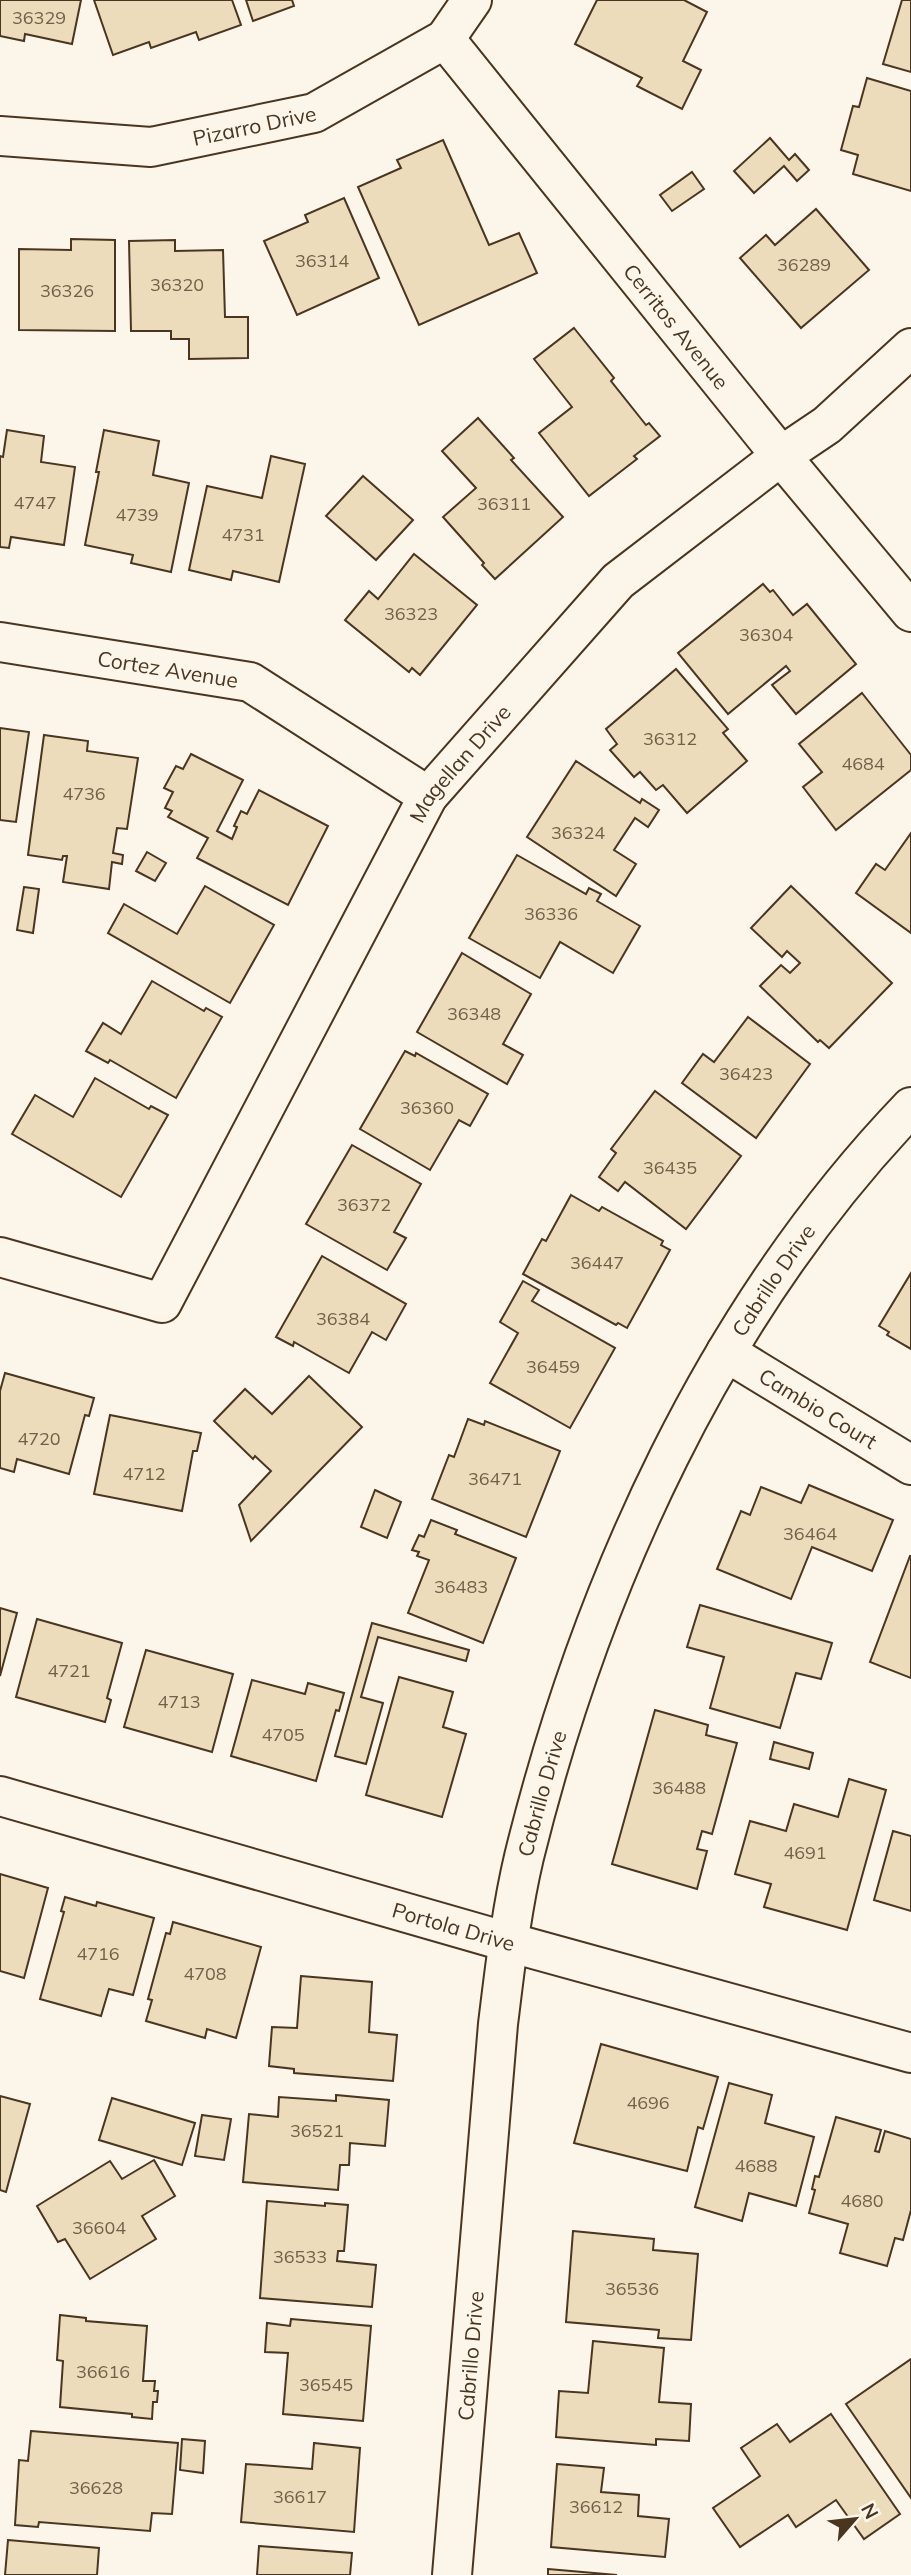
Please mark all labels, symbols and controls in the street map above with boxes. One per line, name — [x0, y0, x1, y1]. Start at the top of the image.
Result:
house number: 36329 — [12, 6, 66, 29]
street label: Pizarro Drive — [190, 100, 318, 151]
house number: 36314 — [295, 249, 349, 272]
house number: 36289 — [777, 253, 831, 276]
street label: Cerritos Avenue — [618, 258, 735, 394]
house number: 36320 — [150, 273, 204, 296]
house number: 36326 — [40, 279, 94, 302]
house number: 4747 — [13, 491, 57, 514]
house number: 36311 — [477, 492, 531, 515]
house number: 4739 — [115, 503, 159, 526]
house number: 4731 — [221, 523, 265, 546]
house number: 36323 — [384, 602, 438, 625]
house number: 36304 — [739, 623, 793, 646]
street label: Cortez Avenue — [96, 645, 240, 693]
street label: Magellan Drive — [404, 699, 516, 827]
house number: 36312 — [643, 727, 697, 750]
house number: 4684 — [841, 752, 885, 775]
house number: 4736 — [62, 782, 106, 805]
house number: 36324 — [551, 821, 605, 844]
house number: 36336 — [524, 902, 578, 925]
house number: 36348 — [447, 1002, 501, 1025]
house number: 36423 — [719, 1062, 773, 1085]
house number: 36360 — [400, 1096, 454, 1119]
house number: 36435 — [643, 1156, 697, 1179]
house number: 36372 — [337, 1193, 391, 1216]
street label: Cabrillo Drive — [726, 1219, 820, 1341]
house number: 36447 — [570, 1251, 624, 1274]
house number: 36384 — [316, 1307, 370, 1330]
house number: 36459 — [526, 1355, 580, 1378]
street label: Cambio Court — [754, 1362, 882, 1454]
house number: 4720 — [17, 1427, 61, 1450]
house number: 4712 — [122, 1462, 166, 1485]
house number: 36471 — [468, 1467, 522, 1490]
house number: 36464 — [783, 1522, 837, 1545]
house number: 36483 — [434, 1575, 488, 1598]
house number: 4721 — [47, 1659, 91, 1682]
house number: 4713 — [157, 1690, 201, 1713]
house number: 4705 — [261, 1723, 305, 1746]
street label: Cabrillo Drive — [512, 1727, 572, 1859]
house number: 36488 — [652, 1776, 706, 1799]
house number: 4691 — [783, 1841, 827, 1864]
street label: Portola Drive — [389, 1896, 518, 1956]
house number: 4716 — [76, 1942, 120, 1965]
house number: 4708 — [183, 1962, 227, 1985]
house number: 4696 — [626, 2091, 670, 2114]
house number: 36521 — [290, 2119, 344, 2142]
house number: 4688 — [734, 2154, 778, 2177]
house number: 4680 — [840, 2189, 884, 2212]
house number: 36604 — [72, 2216, 126, 2239]
house number: 36533 — [273, 2245, 327, 2268]
house number: 36536 — [605, 2277, 659, 2300]
street label: Cabrillo Drive — [452, 2290, 489, 2422]
house number: 36616 — [76, 2360, 130, 2383]
house number: 36545 — [299, 2373, 353, 2396]
house number: 36628 — [69, 2476, 123, 2499]
north arrow — [820, 2484, 890, 2554]
house number: 36617 — [273, 2485, 327, 2508]
house number: 36612 — [569, 2495, 623, 2518]
text: N — [856, 2499, 884, 2523]

